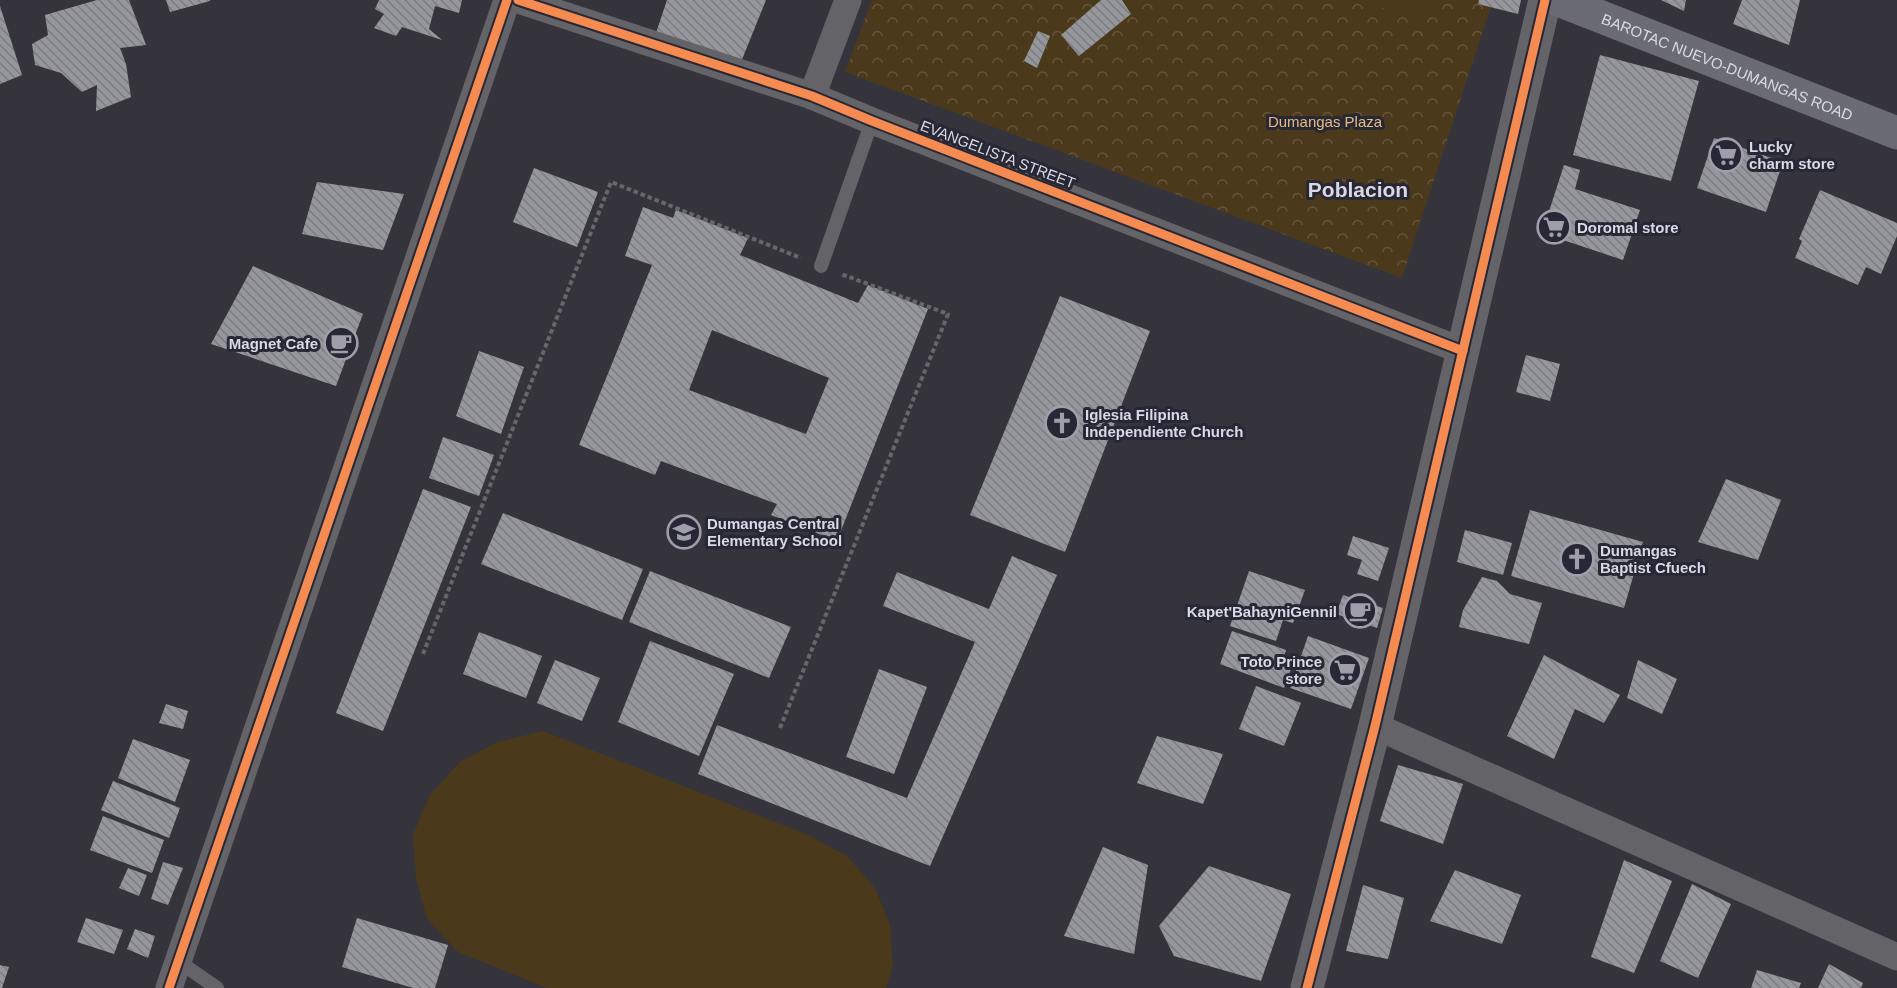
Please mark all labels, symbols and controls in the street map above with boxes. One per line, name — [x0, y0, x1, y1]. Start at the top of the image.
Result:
street label: BAROTAC NUEVO-DUMANGAS ROAD — [1599, 10, 1856, 123]
park label: Dumangas Plaza — [1268, 113, 1383, 130]
street label: EVANGELISTA STREET — [918, 117, 1078, 191]
supermarket icon: Lucky charm store — [1708, 137, 1744, 173]
place label: Lucky charm store — [1749, 138, 1835, 172]
district label: Poblacion — [1308, 178, 1408, 201]
supermarket icon: Doromal store — [1536, 209, 1572, 245]
place label: Doromal store — [1577, 219, 1679, 236]
cafe icon: Magnet Cafe — [323, 325, 359, 361]
place label: Magnet Cafe — [229, 335, 318, 352]
church icon: Iglesia Filipina Independiente Church — [1044, 405, 1080, 441]
place label: Iglesia Filipina Independiente Church — [1085, 406, 1243, 440]
school or university icon: Dumangas Central Elementary School — [666, 514, 702, 550]
place label: Dumangas Central Elementary School — [707, 515, 842, 549]
church icon: Dumangas Baptist Cfuech — [1559, 541, 1595, 577]
place label: Dumangas Baptist Cfuech — [1600, 542, 1706, 576]
cafe icon: Kapet'BahayniGennil — [1342, 593, 1378, 629]
place label: Kapet'BahayniGennil — [1187, 603, 1337, 620]
supermarket icon: Toto Prince store — [1327, 652, 1363, 688]
place label: Toto Prince store — [1241, 653, 1322, 687]

